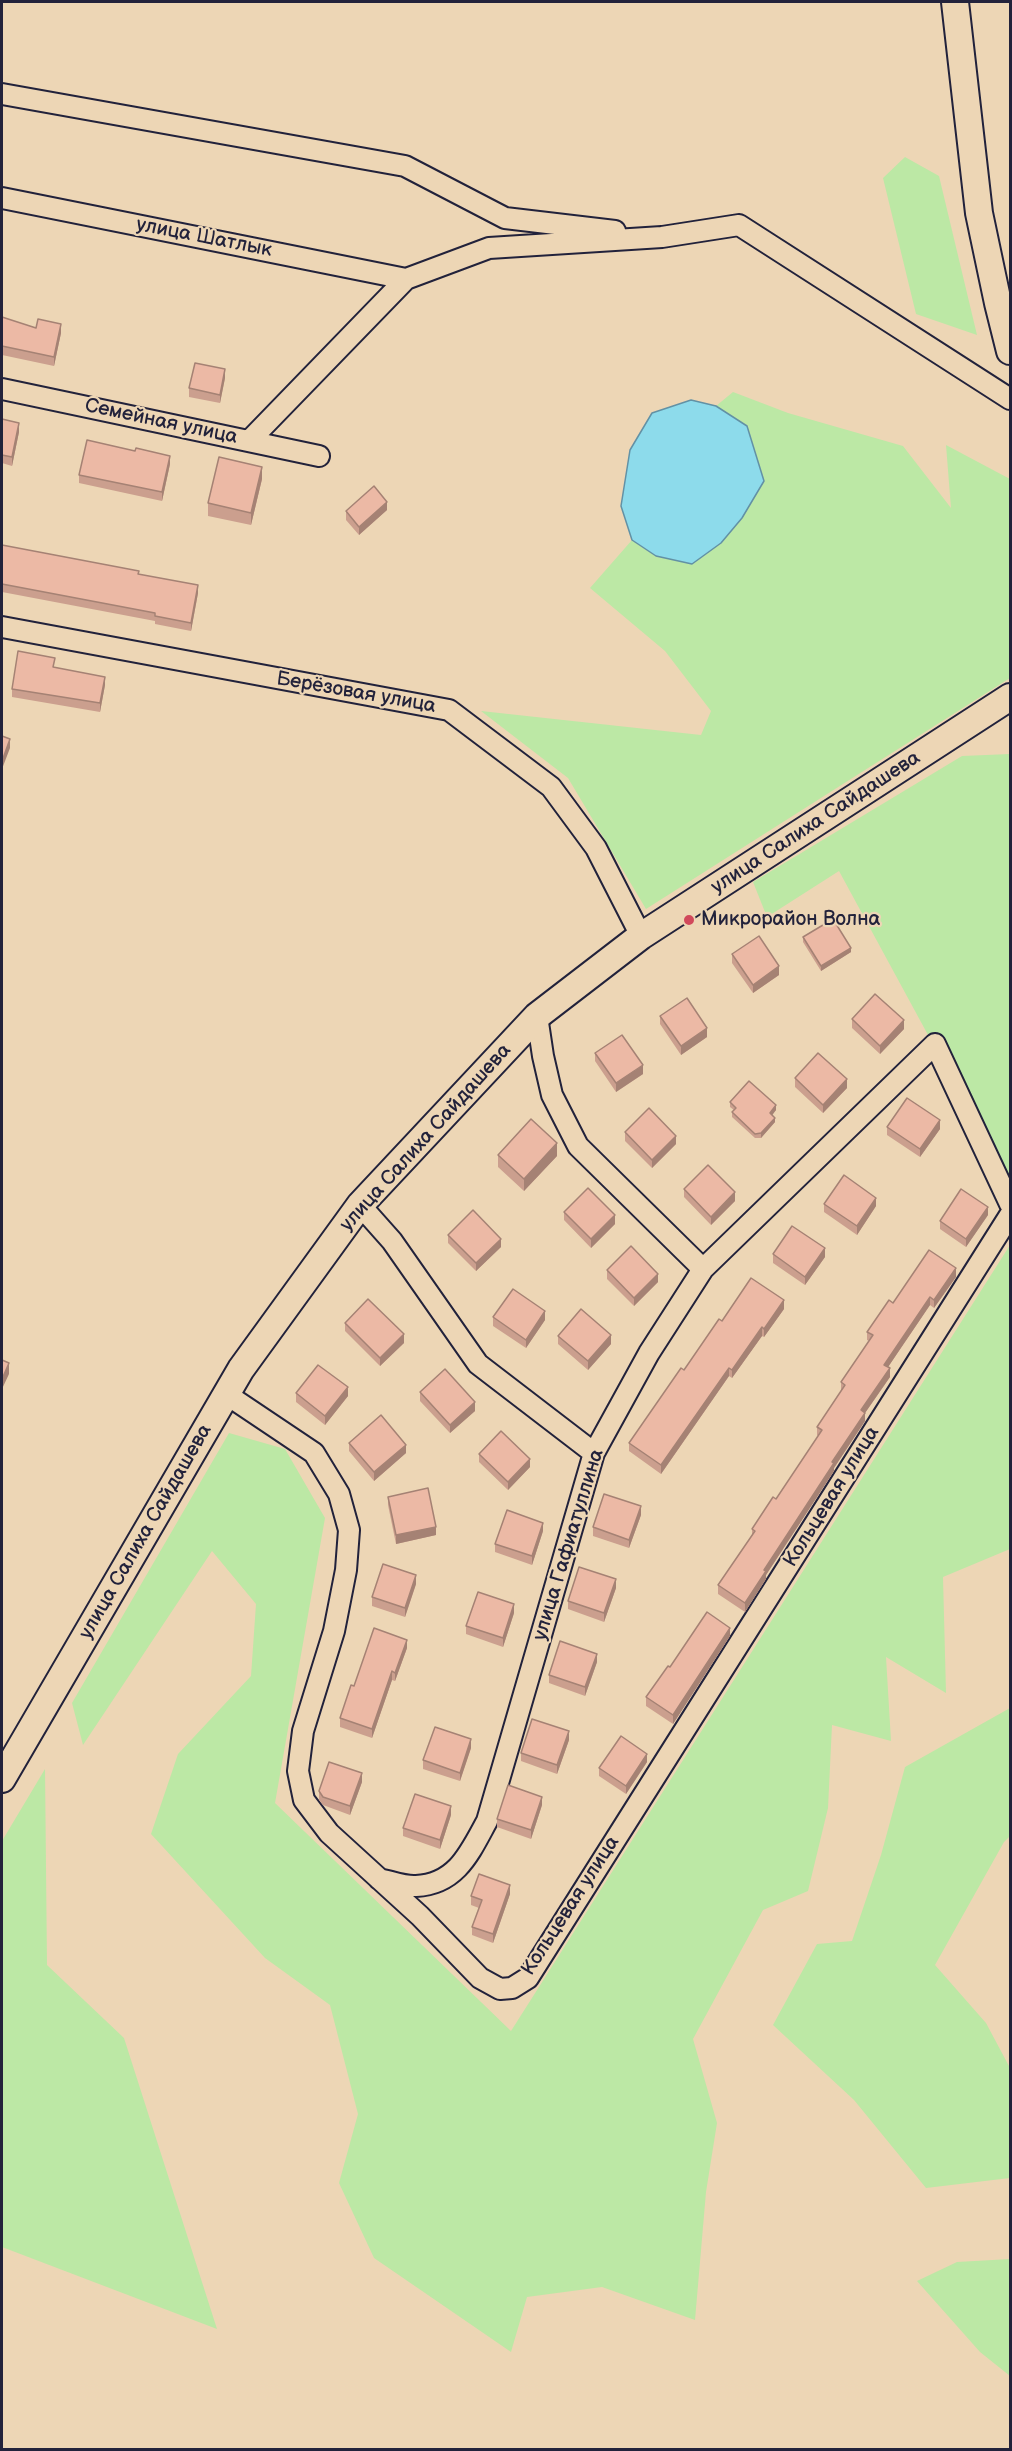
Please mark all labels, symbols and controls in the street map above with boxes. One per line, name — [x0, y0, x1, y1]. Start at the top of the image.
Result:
street label: улица Шатлык — [134, 213, 274, 263]
street label: Семейная улица — [83, 394, 239, 450]
street label: Берёзовая улица — [274, 667, 438, 719]
street label: улица Салиха Сайдашева — [707, 746, 925, 900]
place label: Микрорайон Волна — [701, 908, 880, 932]
marker: Микрорайон Волна — [682, 913, 696, 927]
street label: улица Салиха Сайдашева — [335, 1039, 517, 1237]
street label: улица Салиха Сайдашева — [75, 1420, 217, 1644]
street label: Кольцевая улица — [779, 1422, 885, 1572]
street label: улица Гафиатуллина — [528, 1446, 610, 1644]
street label: Кольцевая улица — [517, 1832, 625, 1980]

